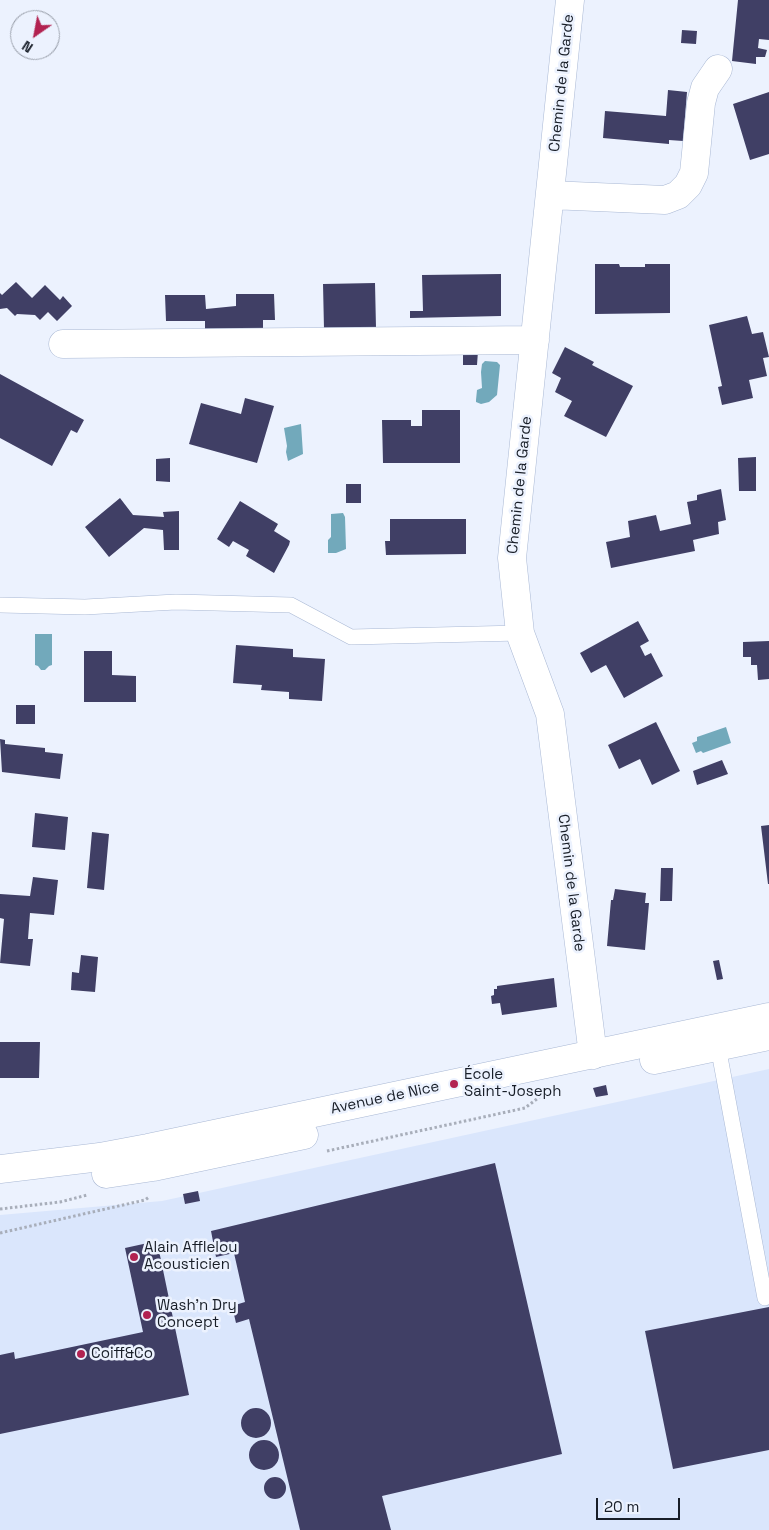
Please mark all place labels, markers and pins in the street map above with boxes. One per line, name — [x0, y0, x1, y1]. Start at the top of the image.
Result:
place label: École Saint-Joseph — [464, 1066, 561, 1101]
marker: École Saint-Joseph — [448, 1078, 460, 1090]
place label: Alain Afflelou Acousticien — [144, 1239, 237, 1274]
marker: Alain Afflelou Acousticien — [128, 1251, 140, 1263]
place label: Wash'n Dry Concept — [157, 1297, 237, 1332]
marker: Wash'n Dry Concept — [141, 1309, 153, 1321]
place label: Coiff&Co — [91, 1345, 153, 1363]
marker: Coiff&Co — [75, 1348, 87, 1360]

